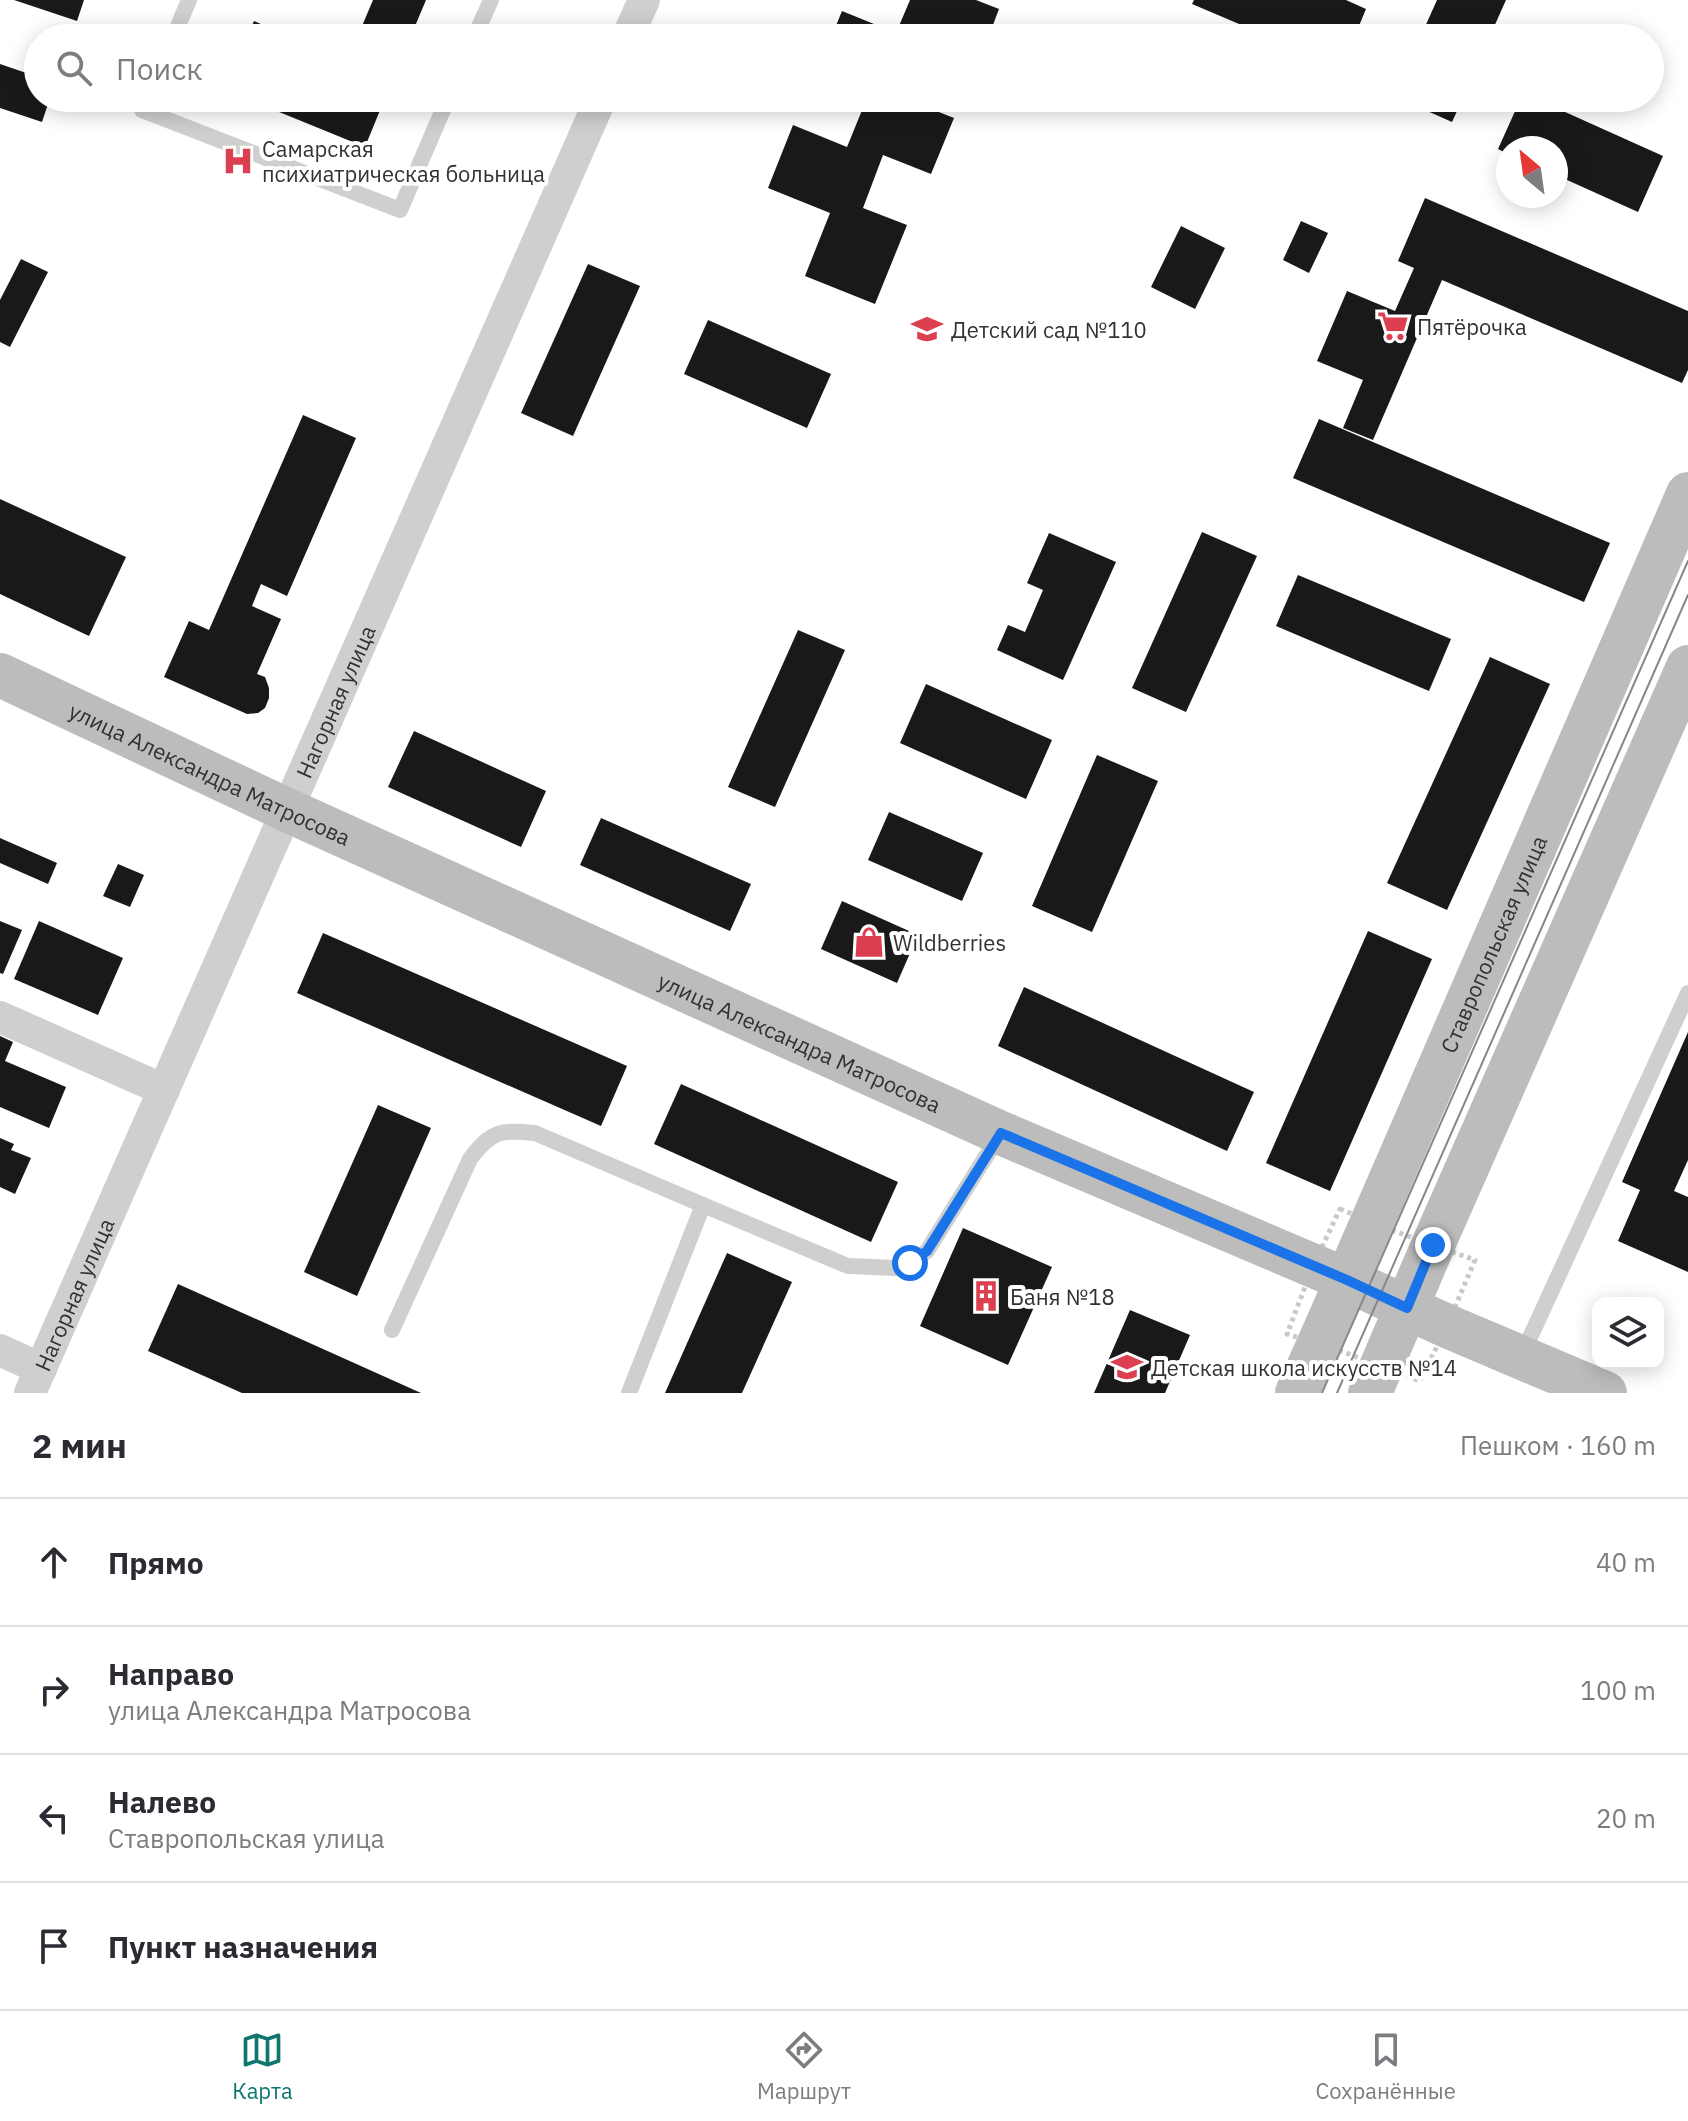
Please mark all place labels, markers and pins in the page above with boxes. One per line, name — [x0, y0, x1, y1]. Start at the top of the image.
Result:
place label: Самарская психиатрическая больница — [262, 134, 545, 188]
hospital icon: Самарская психиатрическая больница — [221, 144, 255, 178]
supermarket icon: Пятёрочка — [1376, 309, 1410, 343]
school or university icon: Детский сад №110 — [910, 312, 944, 346]
place label: Пятёрочка — [1417, 312, 1527, 341]
place label: Детский сад №110 — [951, 315, 1147, 344]
shop icon: Wildberries — [852, 925, 886, 959]
place label: Wildberries — [893, 928, 1006, 957]
building icon: Баня №18 — [969, 1279, 1003, 1313]
place label: Баня №18 — [1010, 1282, 1115, 1311]
school or university icon: Детская школа искусств №14 — [1110, 1350, 1144, 1384]
place label: Детская школа искусств №14 — [1151, 1353, 1457, 1382]

